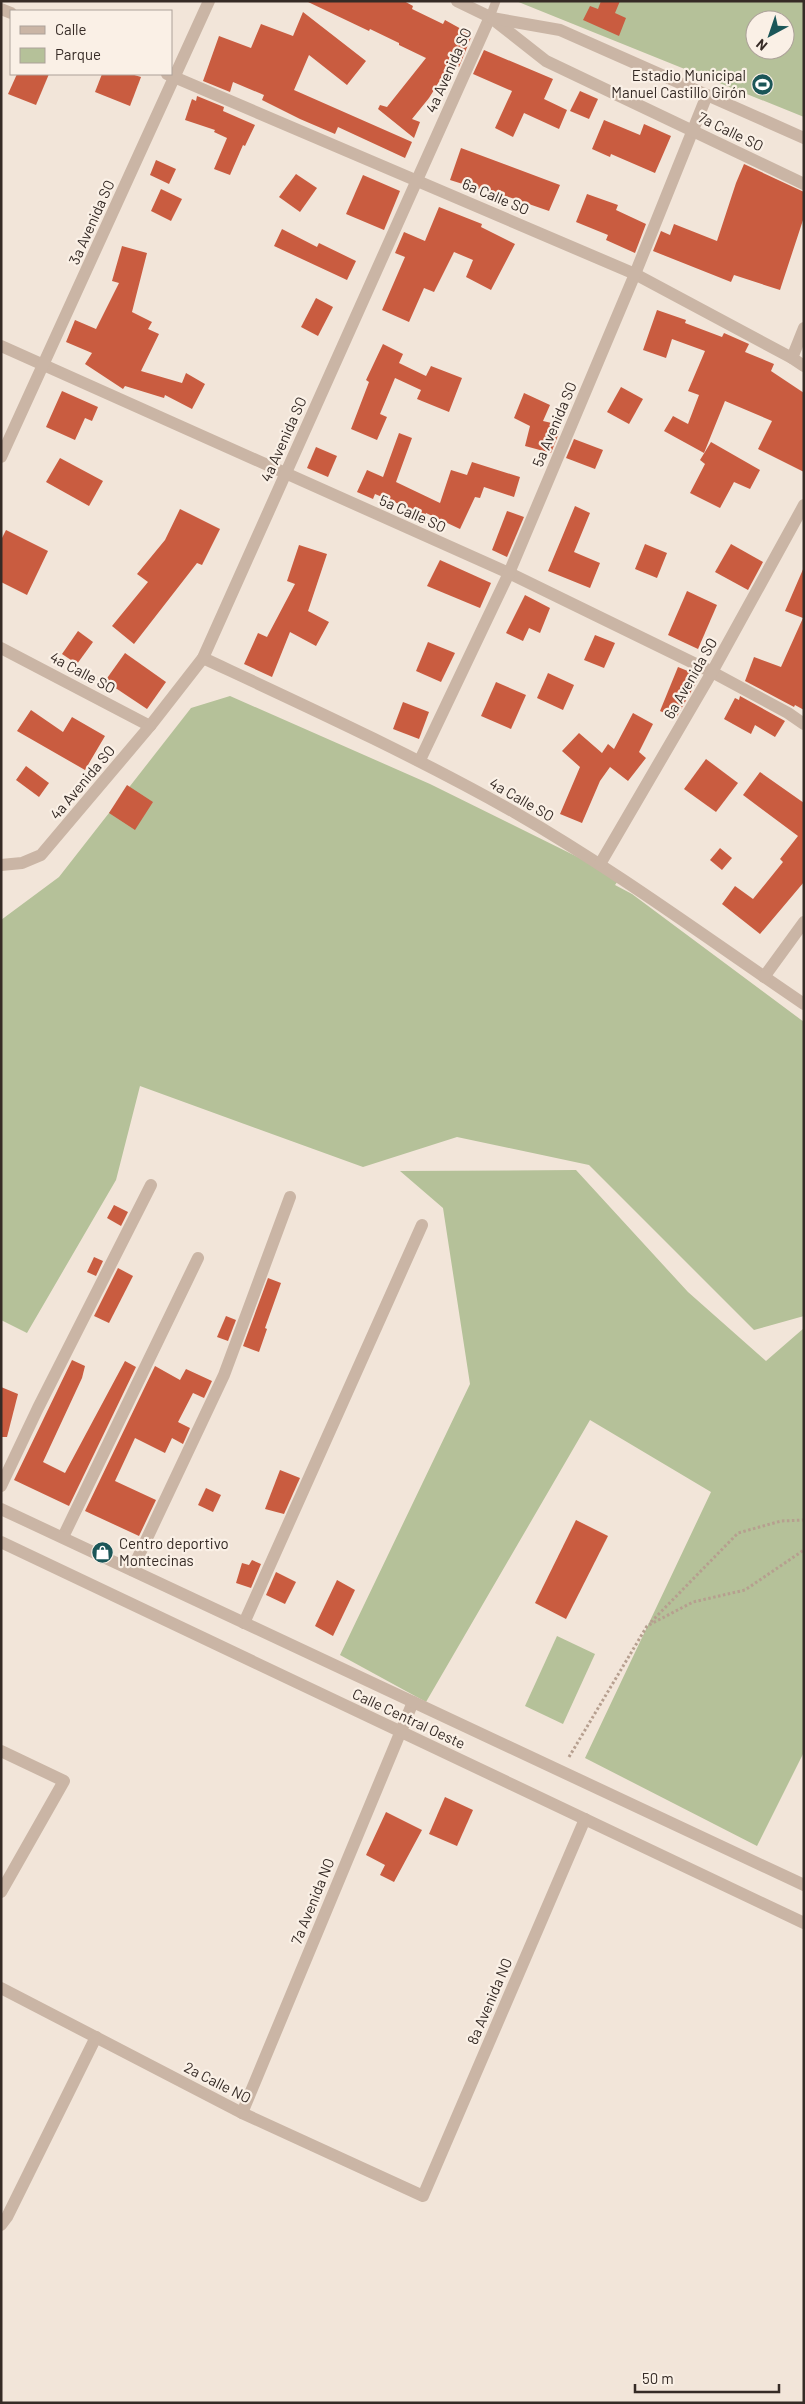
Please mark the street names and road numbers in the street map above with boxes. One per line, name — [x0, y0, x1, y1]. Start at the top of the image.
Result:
street label: 4a Avenida SO — [421, 25, 475, 115]
street label: 7a Calle SO — [695, 107, 767, 155]
street label: 6a Calle SO — [460, 174, 532, 218]
street label: 3a Avenida SO — [64, 177, 118, 267]
street label: 5a Avenida SO — [528, 379, 580, 469]
street label: 4a Avenida SO — [256, 394, 310, 484]
street label: 5a Calle SO — [377, 490, 449, 536]
street label: 6a Avenida SO — [660, 634, 720, 722]
street label: 4a Calle SO — [47, 647, 119, 697]
street label: 4a Avenida SO — [46, 741, 118, 823]
street label: 4a Calle SO — [486, 773, 558, 825]
street label: Calle Central Oeste — [350, 1684, 468, 1752]
street label: 7a Avenida NO — [287, 1855, 337, 1947]
street label: 8a Avenida NO — [463, 1955, 515, 2047]
street label: 2a Calle NO — [182, 2057, 254, 2107]

